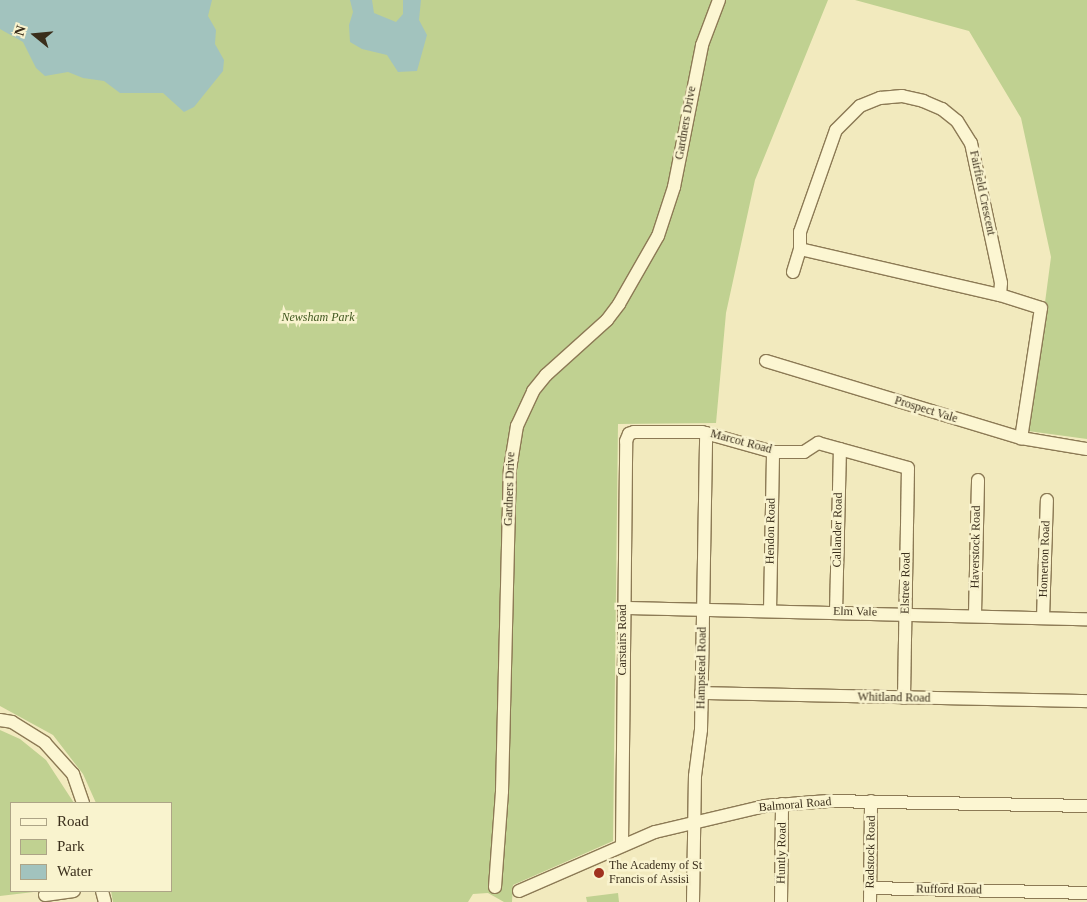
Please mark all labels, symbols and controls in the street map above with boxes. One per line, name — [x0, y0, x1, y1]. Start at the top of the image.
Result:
north arrow — [10, 10, 60, 60]
text: N — [12, 23, 29, 38]
street label: Gardners Drive — [672, 85, 700, 161]
street label: Fairfield Crescent — [966, 149, 998, 237]
park label: Newsham Park — [282, 311, 354, 325]
street label: Prospect Vale — [893, 394, 959, 426]
street label: Marcot Road — [709, 427, 773, 457]
street label: Gardners Drive — [502, 452, 518, 526]
street label: Callander Road — [830, 492, 846, 568]
street label: Hendon Road — [763, 498, 779, 564]
street label: Haverstock Road — [968, 505, 984, 589]
street label: Homerton Road — [1036, 520, 1054, 598]
street label: Elstree Road — [898, 552, 914, 614]
street label: Elm Vale — [833, 604, 877, 620]
street label: Carstairs Road — [616, 605, 630, 675]
street label: Hampstead Road — [694, 627, 710, 709]
street label: Whitland Road — [857, 690, 931, 706]
street label: Balmoral Road — [758, 795, 832, 815]
legend — [10, 802, 172, 892]
text: Road — [57, 813, 89, 829]
street label: Radstock Road — [863, 815, 879, 889]
street label: Huntly Road — [774, 822, 790, 884]
text: Park — [57, 838, 85, 854]
place label: The Academy of St Francis of Assisi — [609, 859, 703, 887]
text: Water — [57, 863, 92, 879]
marker: The Academy of St Francis of Assisi — [593, 867, 605, 879]
street label: Rufford Road — [916, 882, 982, 898]

